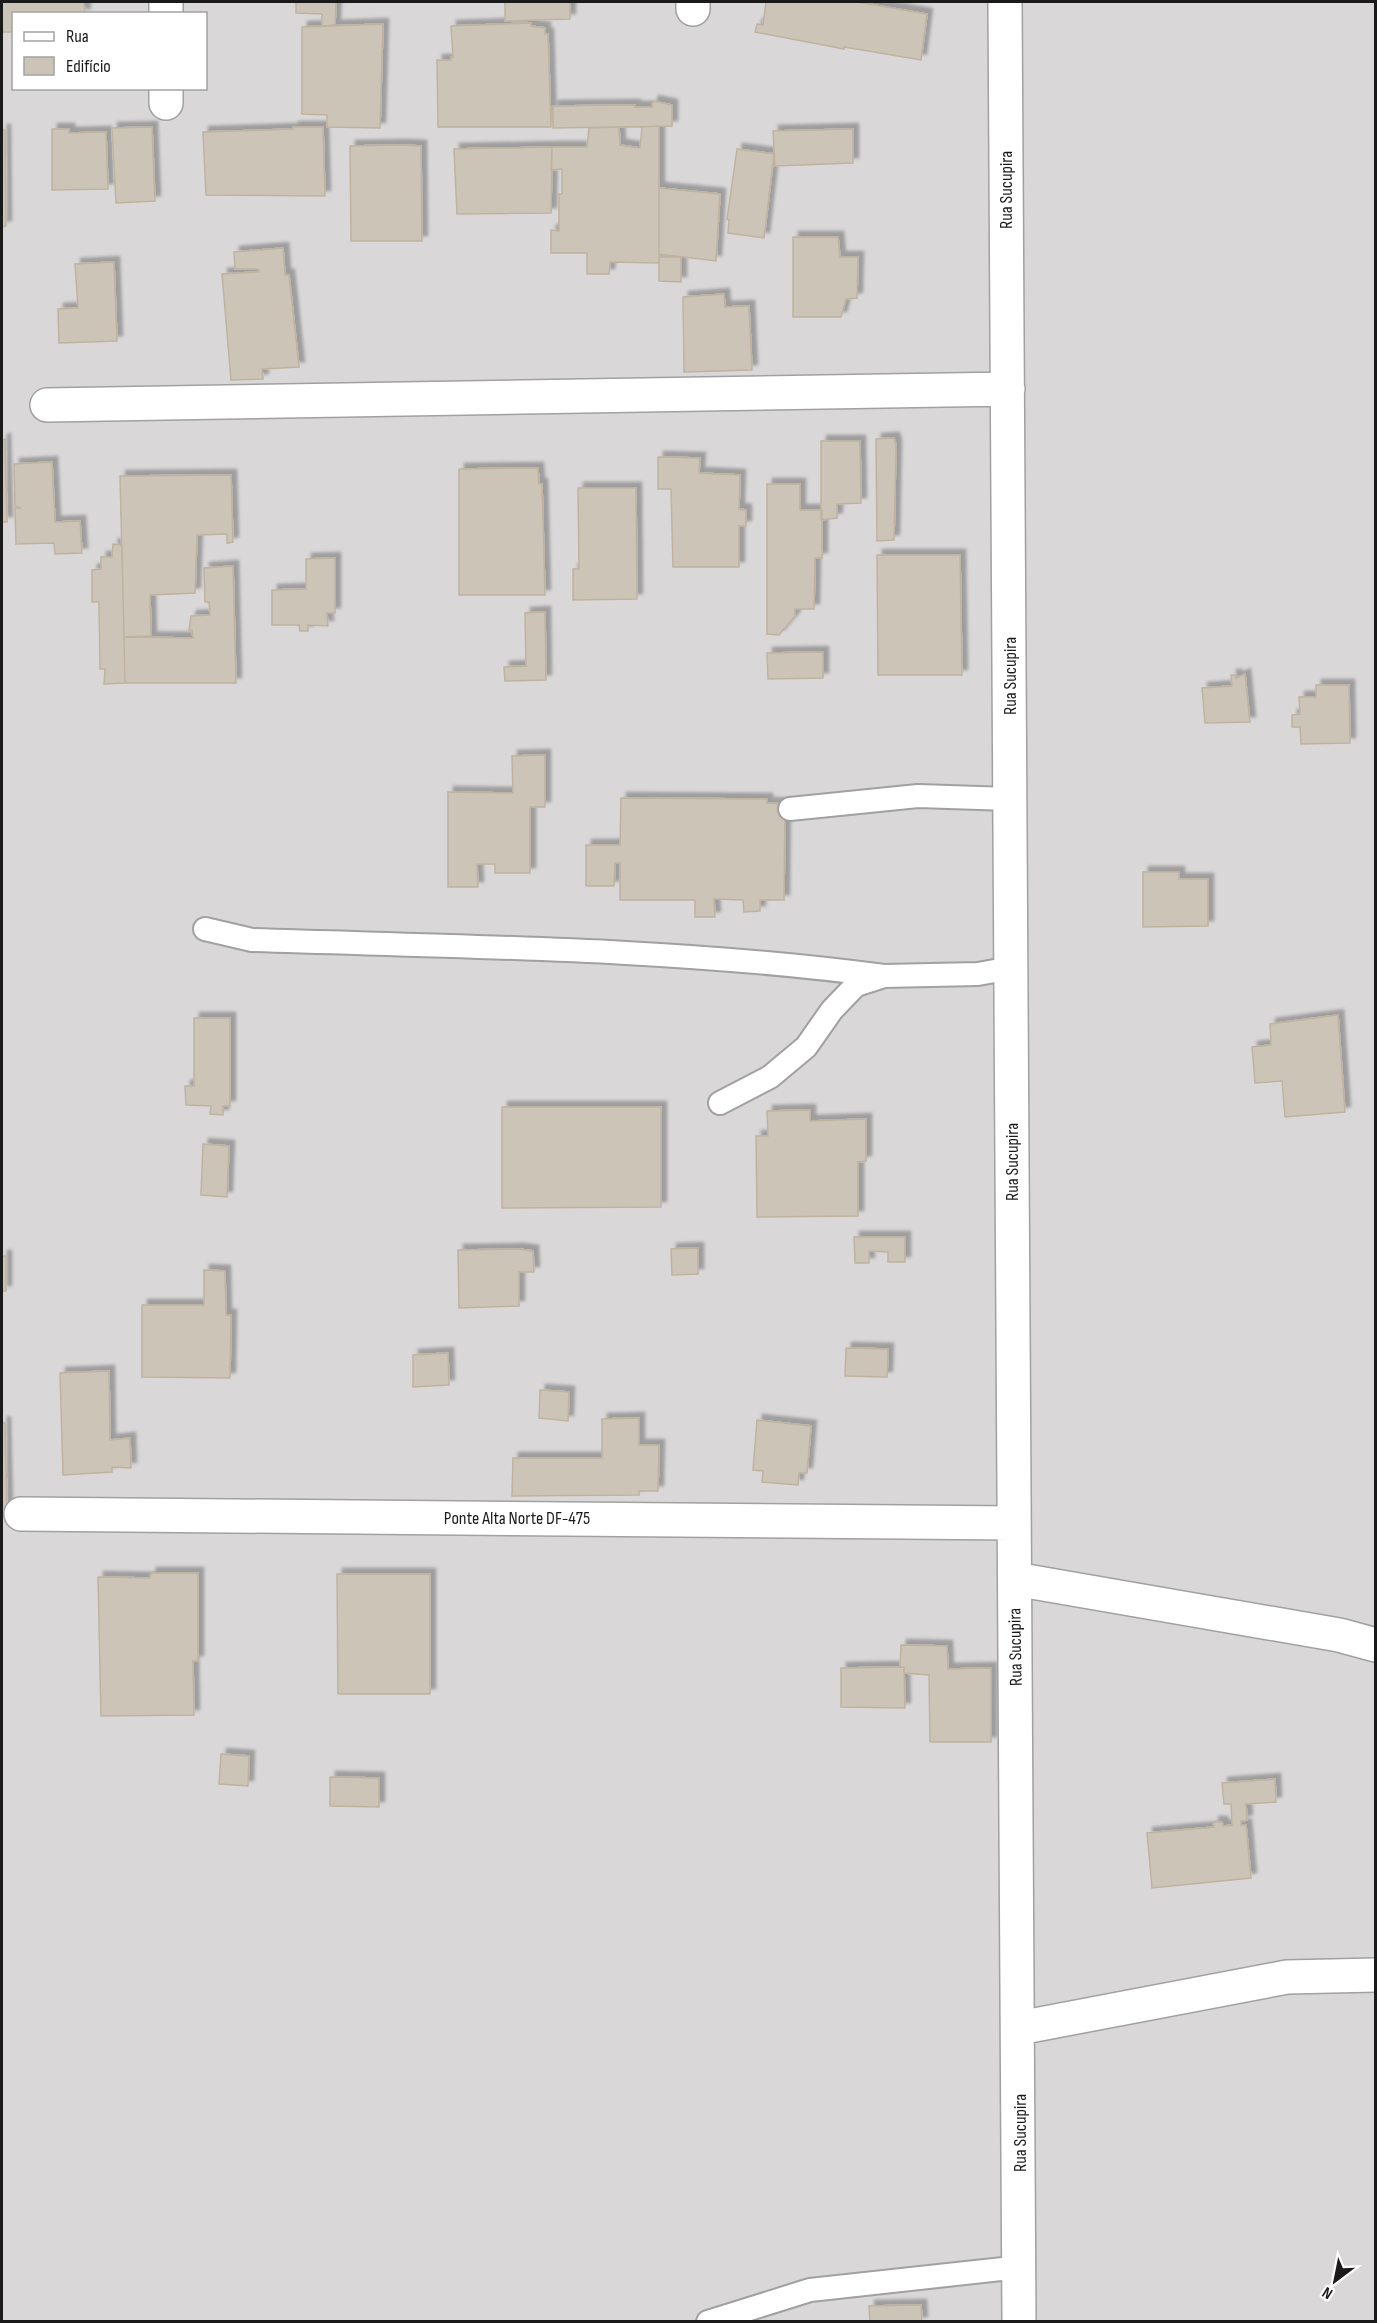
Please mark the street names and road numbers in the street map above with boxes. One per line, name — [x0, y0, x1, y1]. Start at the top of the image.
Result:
street label: Rua Sucupira — [996, 151, 1017, 229]
street label: Rua Sucupira — [1000, 637, 1021, 715]
street label: Rua Sucupira — [1002, 1123, 1023, 1201]
street label: Ponte Alta Norte DF-475 — [444, 1508, 590, 1529]
street label: Rua Sucupira — [1004, 1608, 1027, 1686]
street label: Rua Sucupira — [1010, 2094, 1031, 2172]

